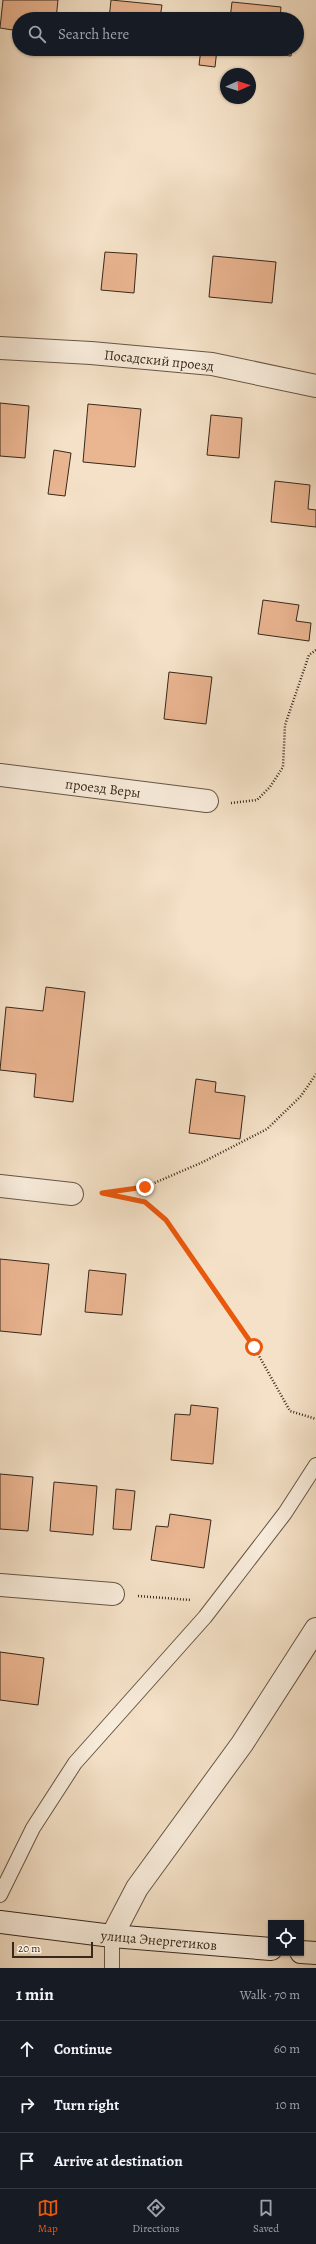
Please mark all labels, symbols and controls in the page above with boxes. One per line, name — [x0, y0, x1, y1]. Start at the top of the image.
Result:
search box — [12, 12, 304, 56]
icon: search — [26, 23, 48, 45]
text: Search here — [58, 24, 129, 44]
north arrow — [220, 68, 256, 104]
street label: Посадский проезд — [103, 345, 215, 376]
street label: проезд Веры — [64, 774, 142, 803]
route end — [136, 1178, 154, 1196]
route start — [245, 1338, 263, 1356]
map controls — [268, 1920, 304, 1956]
button: locate — [268, 1920, 304, 1956]
street label: улица Энергетиков — [99, 1926, 218, 1955]
scale bar — [12, 1940, 93, 1959]
text: 20 m — [18, 1941, 40, 1956]
text: 1 min — [16, 1983, 54, 2006]
text: Walk · 70 m — [240, 1986, 300, 2003]
icon: ahead — [16, 2038, 38, 2060]
text: Continue — [54, 2039, 112, 2059]
text: 60 m — [274, 2040, 300, 2057]
icon: right — [16, 2094, 38, 2116]
text: Turn right — [54, 2095, 119, 2115]
text: 10 m — [275, 2096, 300, 2113]
icon: arrive — [16, 2150, 38, 2172]
text: Arrive at destination — [54, 2151, 183, 2171]
tab: Map — [37, 2197, 59, 2236]
tab: Directions — [132, 2197, 180, 2236]
tab: Saved — [253, 2197, 279, 2236]

